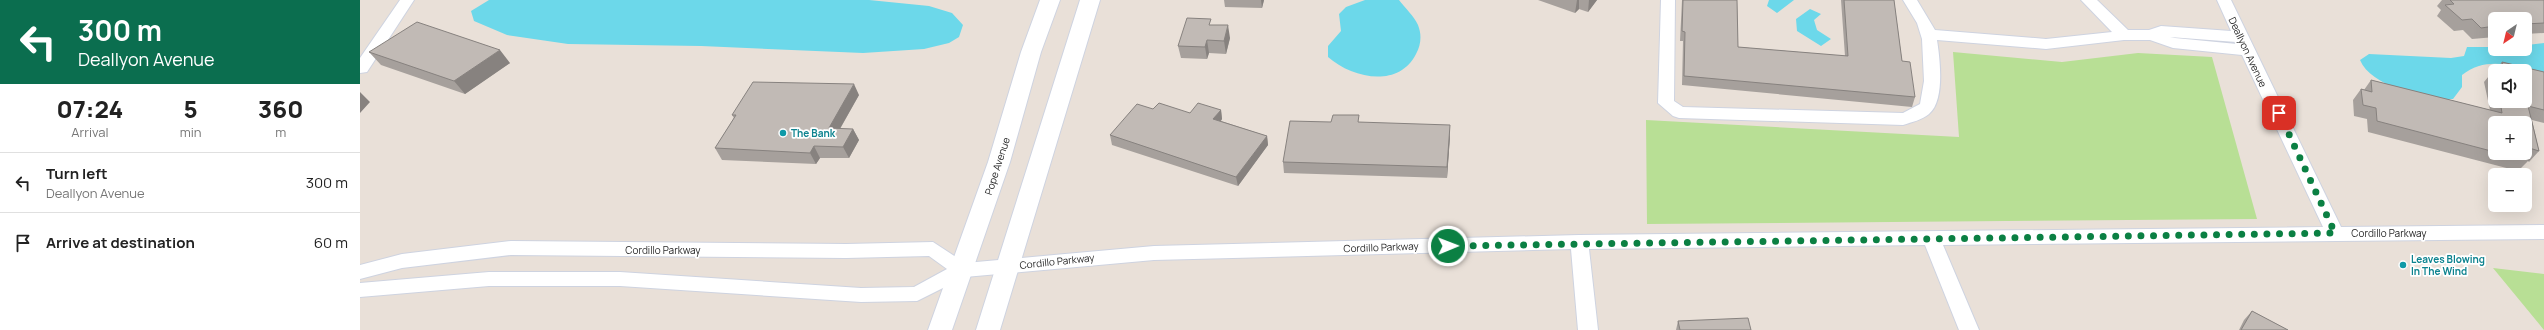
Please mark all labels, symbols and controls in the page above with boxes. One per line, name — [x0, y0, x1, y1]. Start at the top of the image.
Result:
text: 300 m — [78, 11, 162, 49]
north arrow — [2488, 12, 2532, 56]
map controls — [2488, 12, 2532, 212]
street label: Deallyon Avenue — [2226, 15, 2270, 89]
icon: left — [12, 16, 64, 68]
text: Deallyon Avenue — [78, 47, 215, 71]
button: sound — [2488, 64, 2532, 108]
text: 07:24 — [57, 92, 123, 125]
text: 5 — [184, 92, 198, 125]
text: 360 — [258, 92, 303, 125]
pin — [2262, 96, 2296, 130]
icon: arrive — [2268, 102, 2290, 124]
button: + — [2488, 116, 2532, 160]
text: Arrival — [71, 123, 108, 141]
text: min — [180, 123, 202, 141]
text: m — [275, 123, 286, 141]
place label: The Bank — [791, 126, 836, 140]
marker: The Bank — [778, 128, 788, 138]
street label: Pope Avenue — [981, 135, 1013, 197]
text: Turn left — [46, 163, 108, 184]
button: − — [2488, 168, 2532, 212]
icon: left — [12, 172, 34, 194]
text: 300 m — [306, 172, 348, 193]
text: Deallyon Avenue — [46, 184, 145, 202]
position arrow — [1427, 225, 1469, 267]
street label: Cordillo Parkway — [2351, 226, 2427, 240]
icon: arrive — [12, 232, 34, 254]
text: Arrive at destination — [46, 232, 195, 253]
text: 60 m — [314, 232, 348, 253]
street label: Cordillo Parkway — [1343, 239, 1420, 255]
street label: Cordillo Parkway — [625, 243, 701, 257]
street label: Cordillo Parkway — [1019, 250, 1096, 272]
place label: Leaves Blowing In The Wind — [2411, 252, 2485, 278]
marker: Leaves Blowing In The Wind — [2398, 260, 2408, 270]

